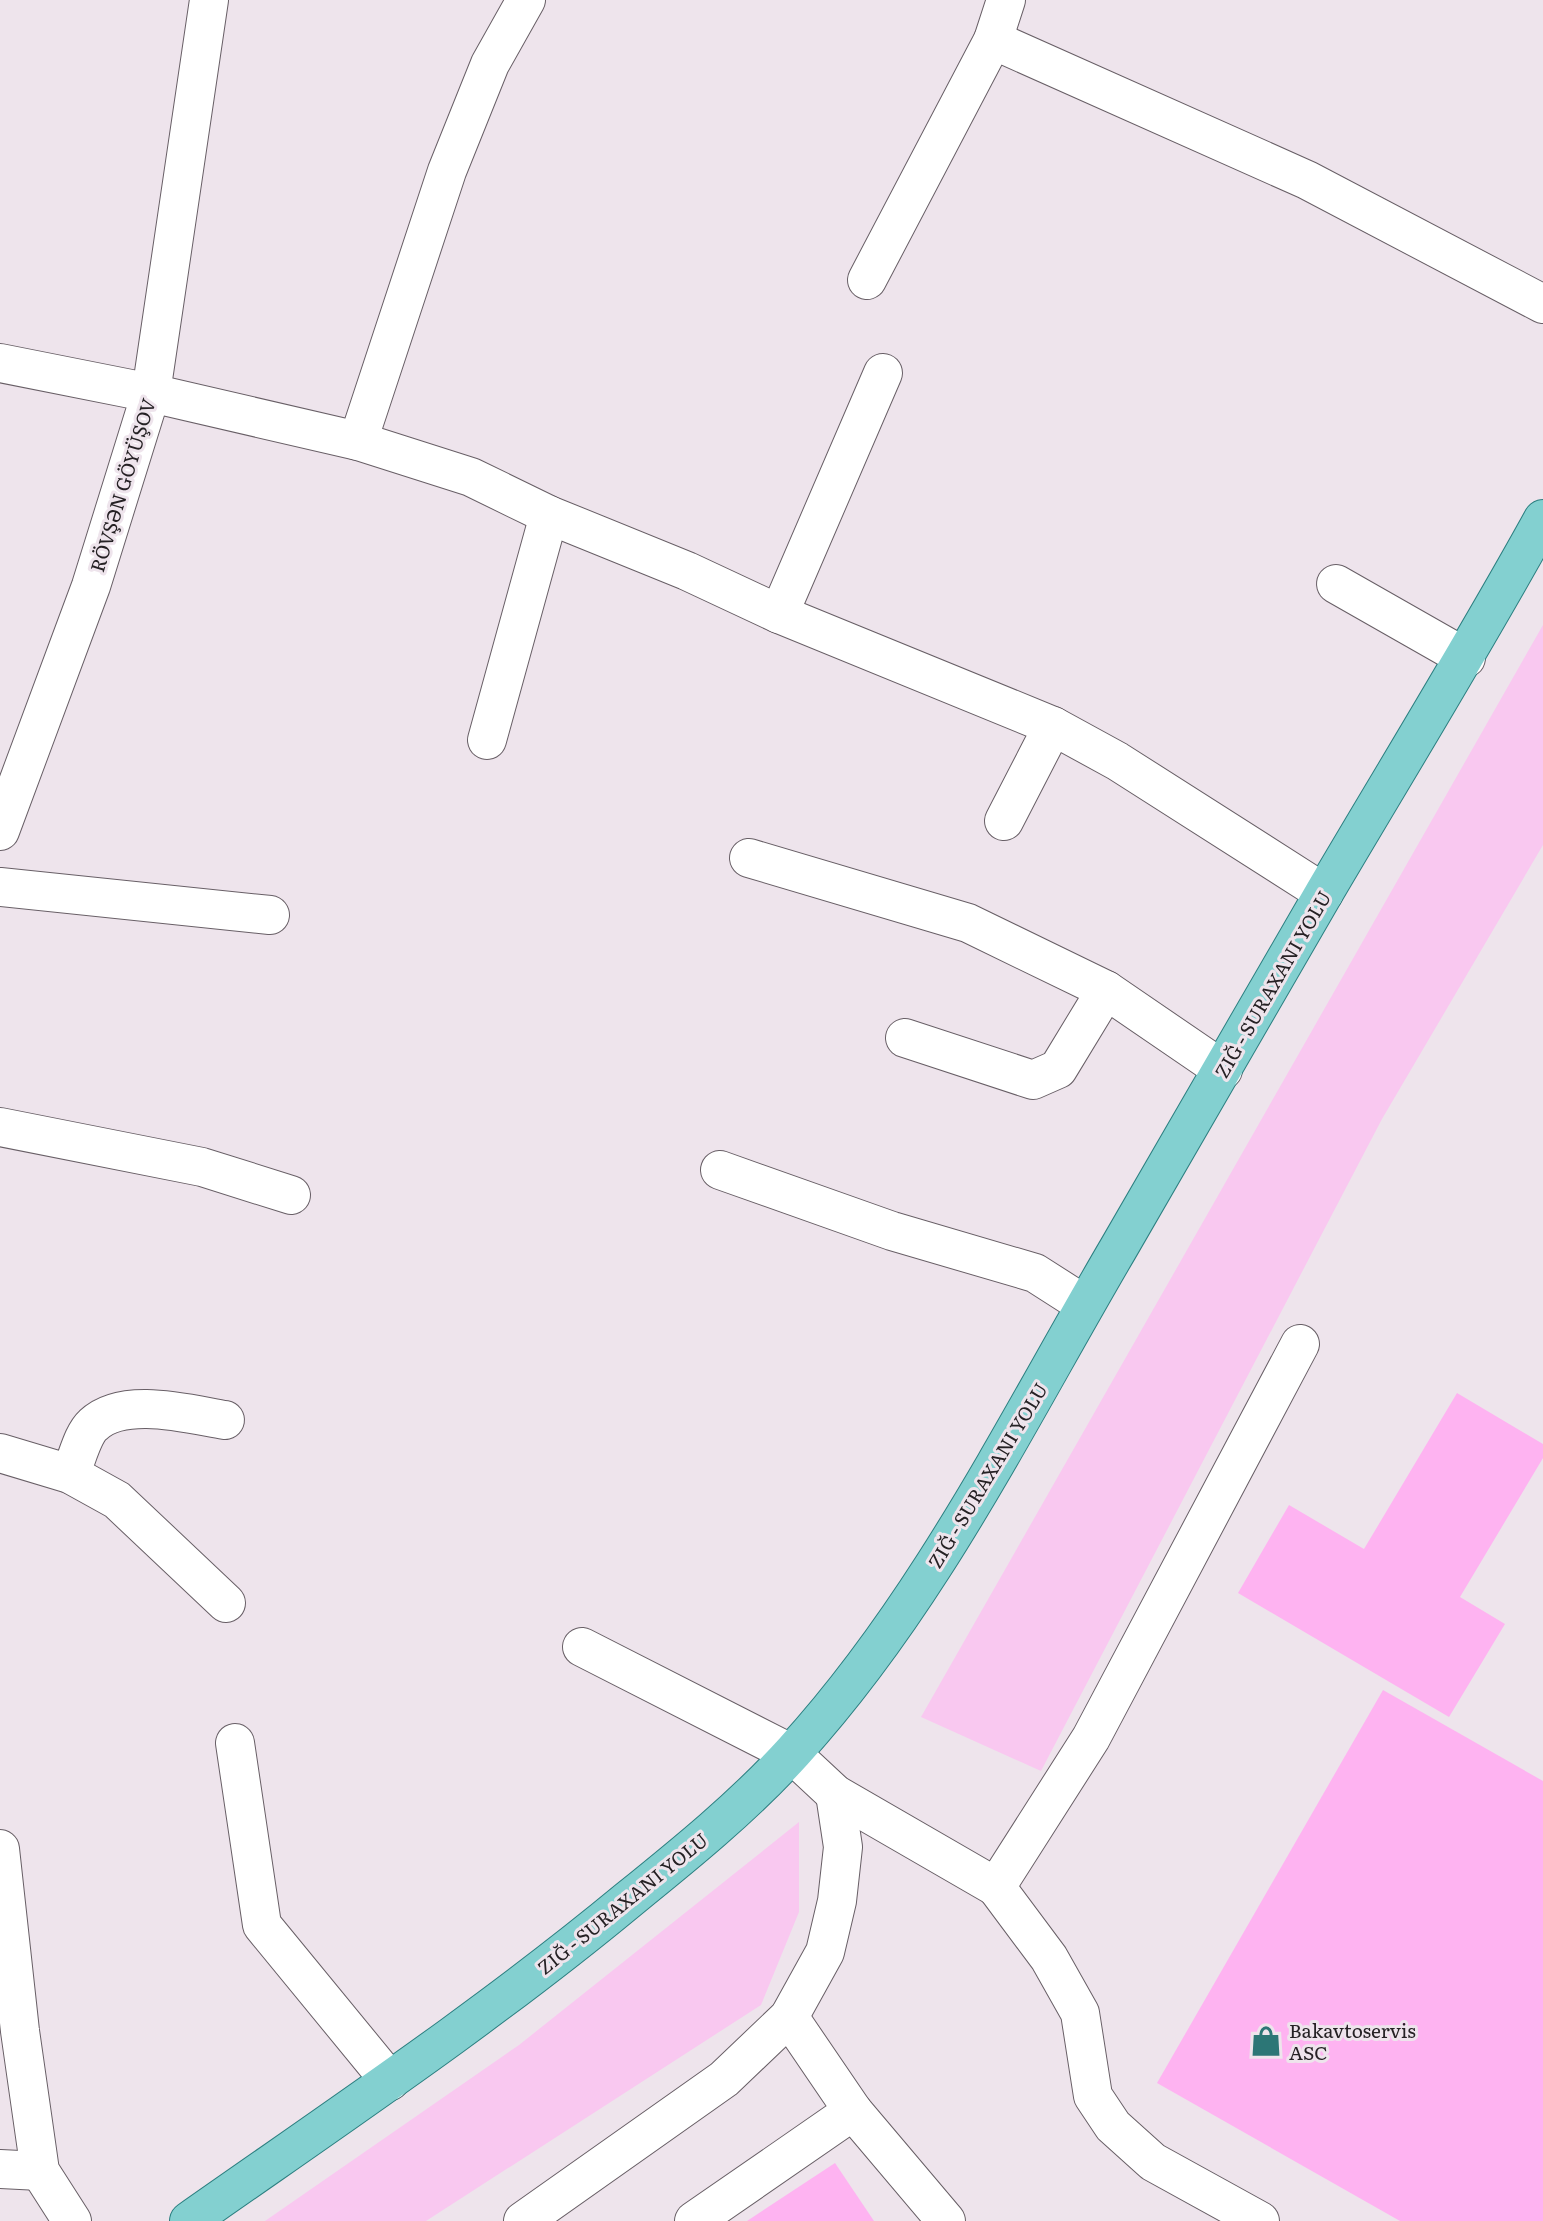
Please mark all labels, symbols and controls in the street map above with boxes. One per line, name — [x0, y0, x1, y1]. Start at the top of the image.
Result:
street label: RÖVŞƏN GÖYÜŞOV — [82, 395, 162, 575]
street label: ZIĞ - SURAXANI YOLU — [1207, 885, 1337, 1083]
street label: ZIĞ - SURAXANI YOLU — [920, 1377, 1054, 1573]
street label: ZIĞ - SURAXANI YOLU — [531, 1825, 713, 1981]
place label: Bakavtoservis ASC — [1289, 2016, 1416, 2066]
shop icon: Bakavtoservis ASC — [1249, 2024, 1283, 2058]

